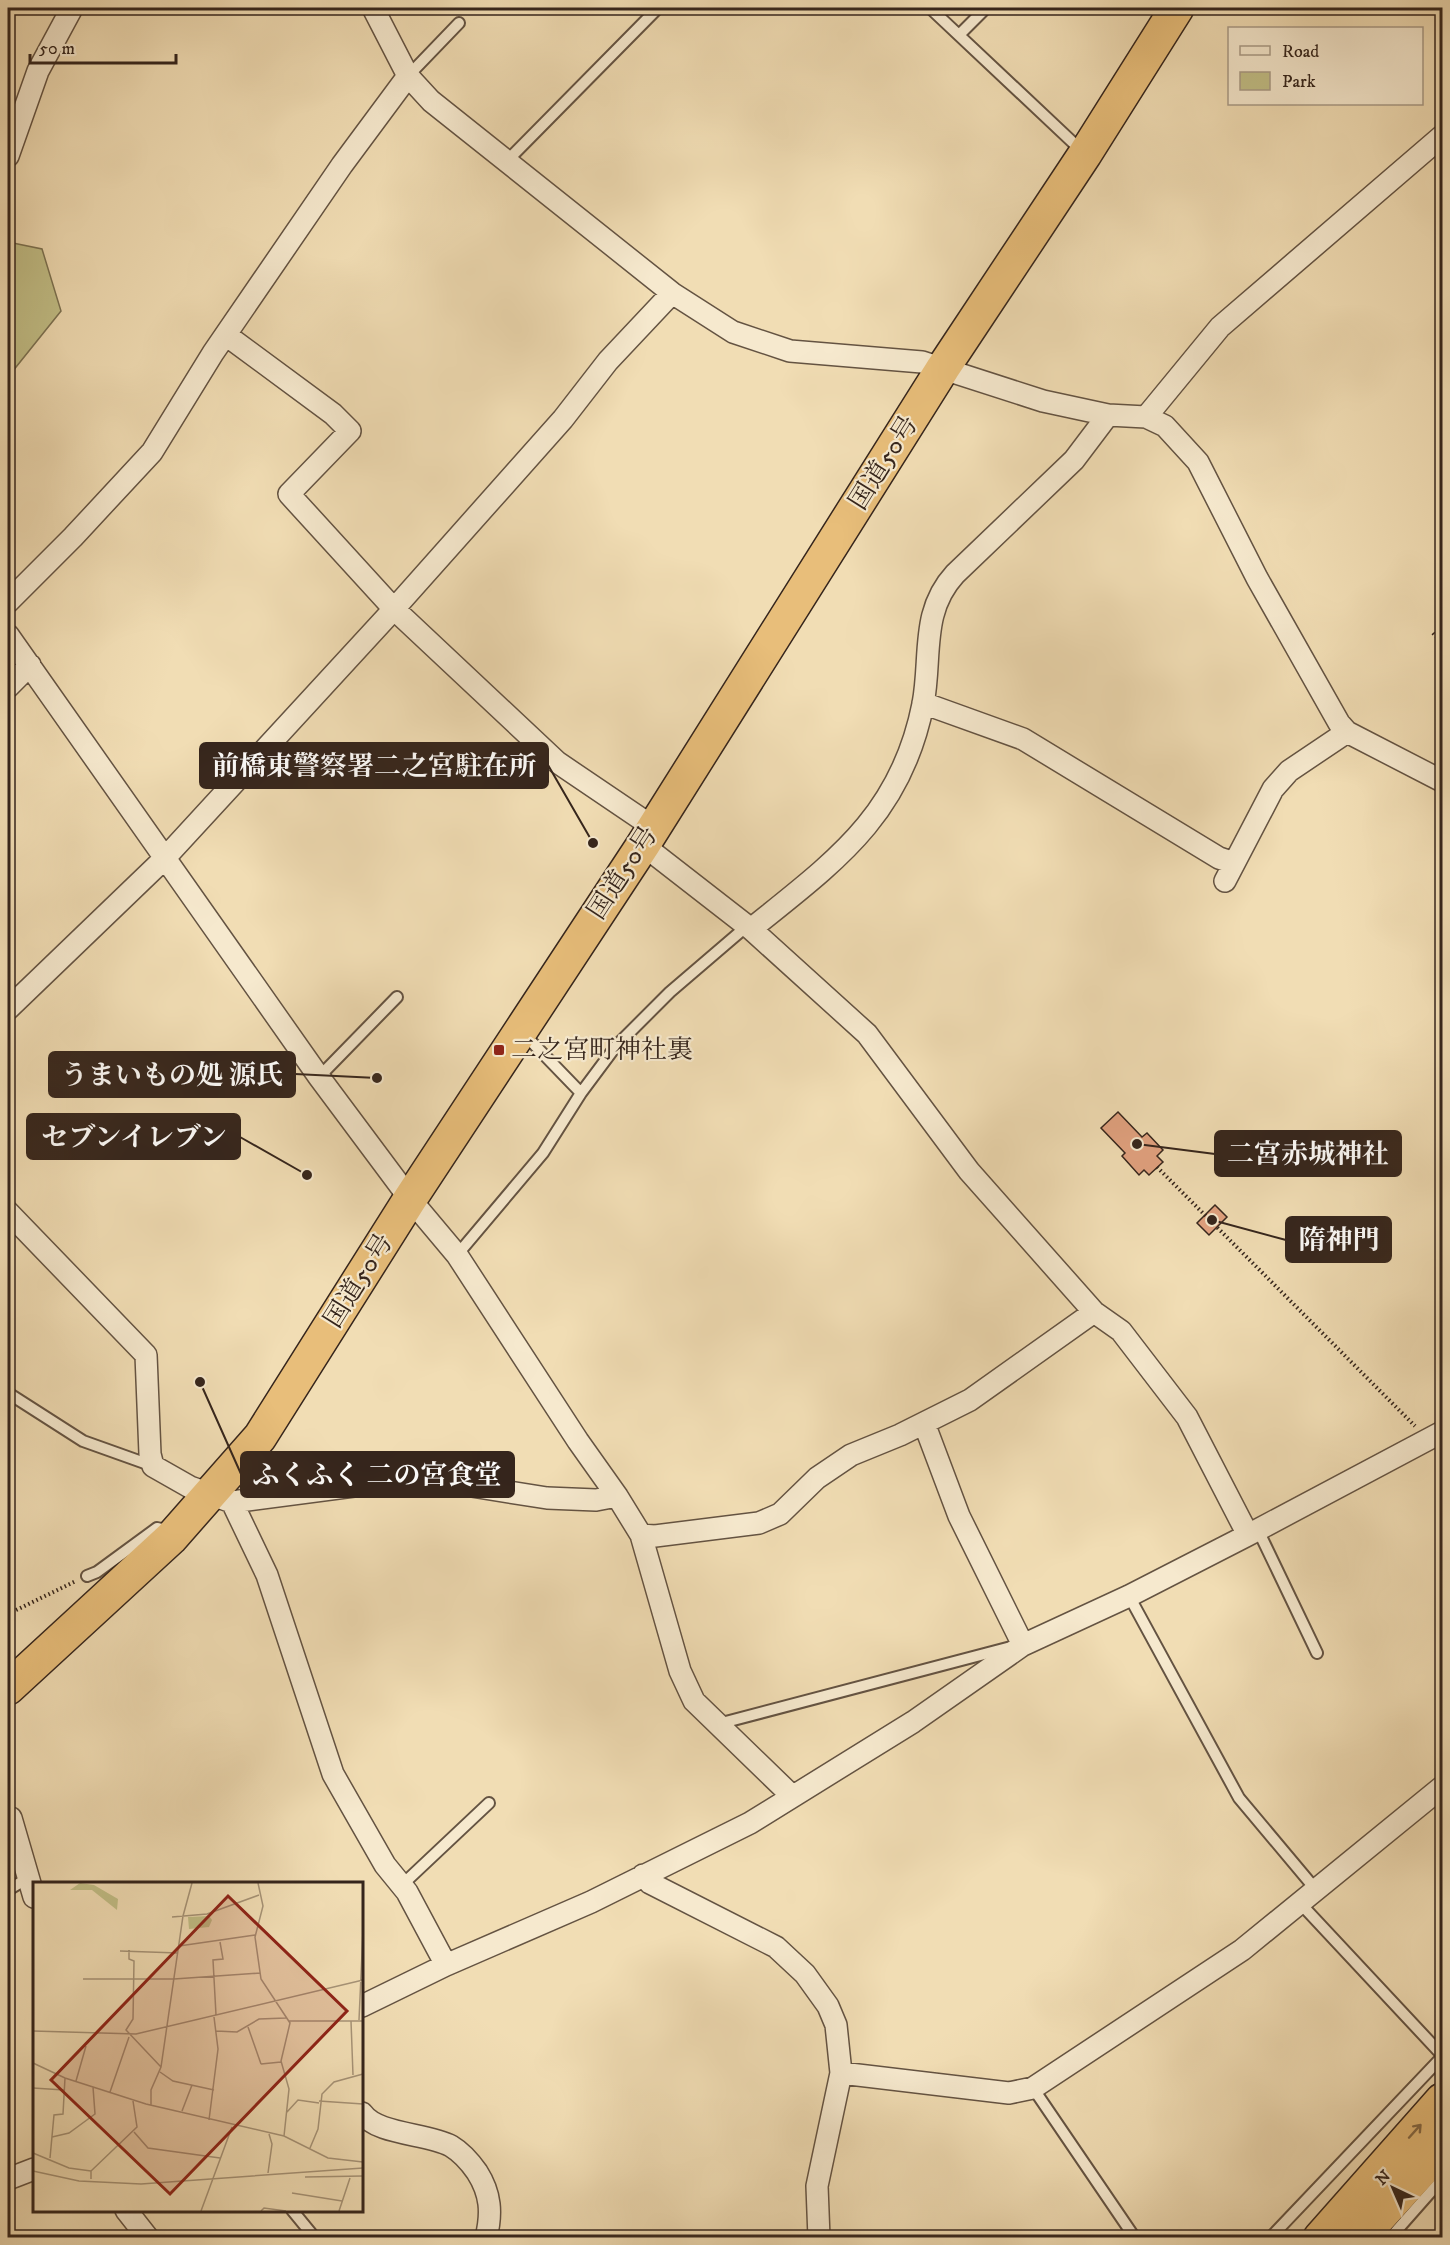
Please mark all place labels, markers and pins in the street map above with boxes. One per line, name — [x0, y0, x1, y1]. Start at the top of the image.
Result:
callout: 前橋東警察署二之宮駐在所 — [200, 743, 548, 788]
place label: 二之宮町神社裏 — [511, 1034, 693, 1067]
marker: 二之宮町神社裏 — [492, 1043, 506, 1057]
callout: うまいもの処 源氏 — [49, 1052, 295, 1097]
callout: セブンイレブン — [27, 1114, 240, 1159]
callout: 二宮赤城神社 — [1215, 1131, 1401, 1176]
callout: 隋神門 — [1286, 1217, 1391, 1262]
callout: ふくふく 二の宮食堂 — [241, 1452, 514, 1497]

